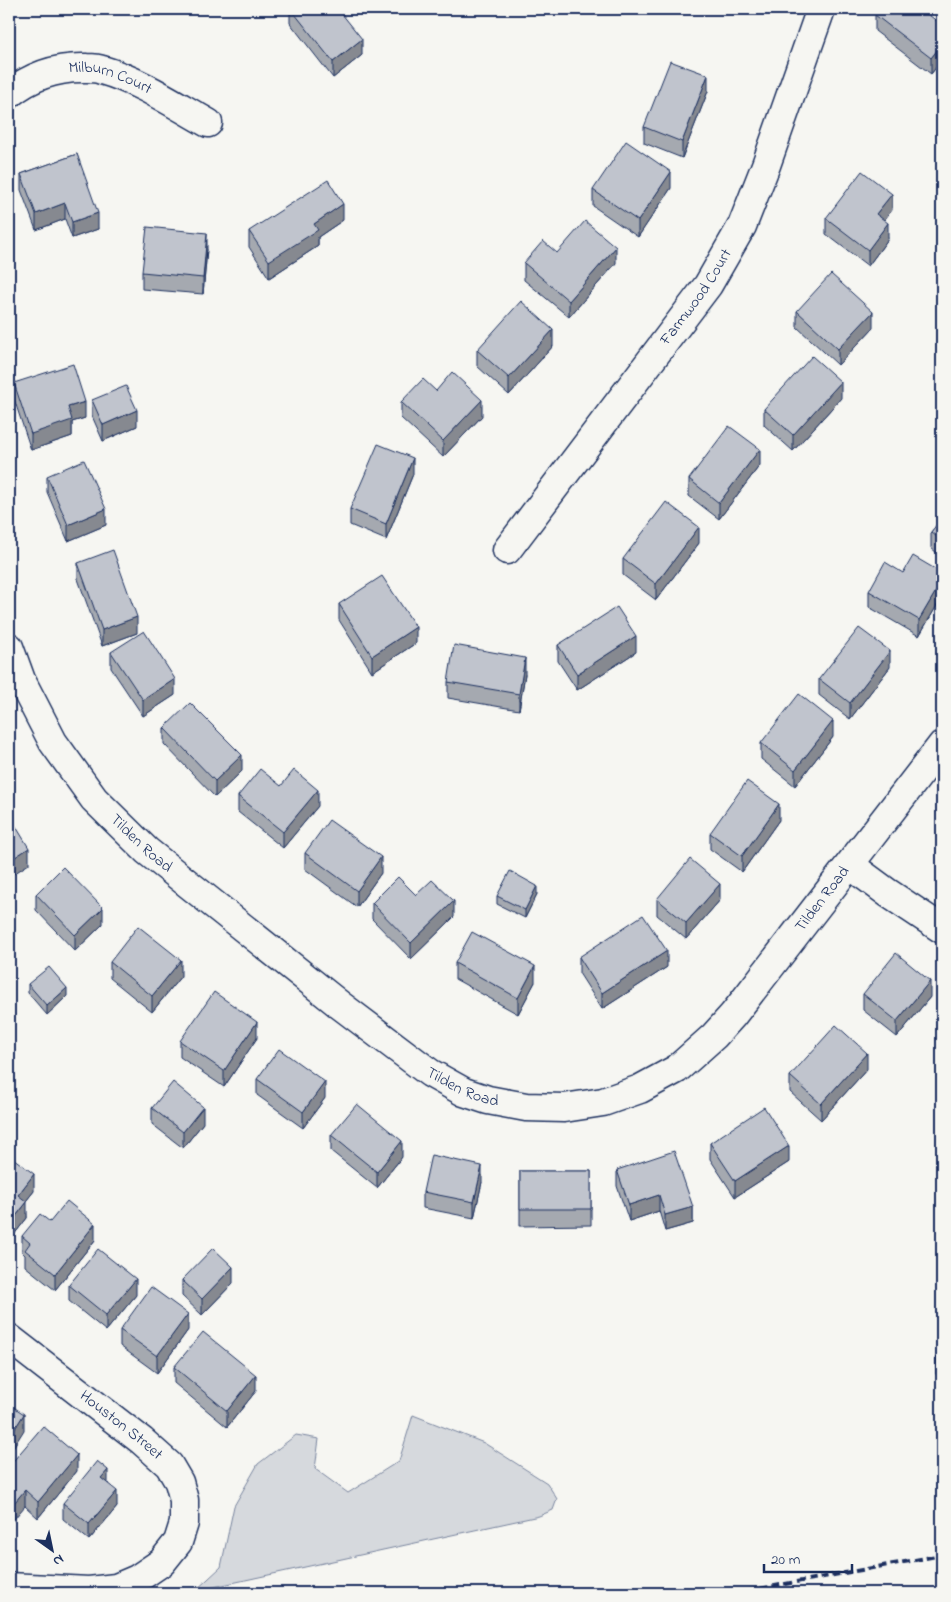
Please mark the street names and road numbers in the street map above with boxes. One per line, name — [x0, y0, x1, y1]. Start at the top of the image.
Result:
street label: Milburn Court — [68, 56, 157, 101]
street label: Farmwood Court — [654, 244, 739, 351]
street label: Tilden Road — [104, 809, 178, 879]
street label: Tilden Road — [789, 861, 856, 937]
street label: Tilden Road — [422, 1061, 501, 1114]
street label: Houston Street — [74, 1385, 169, 1466]

